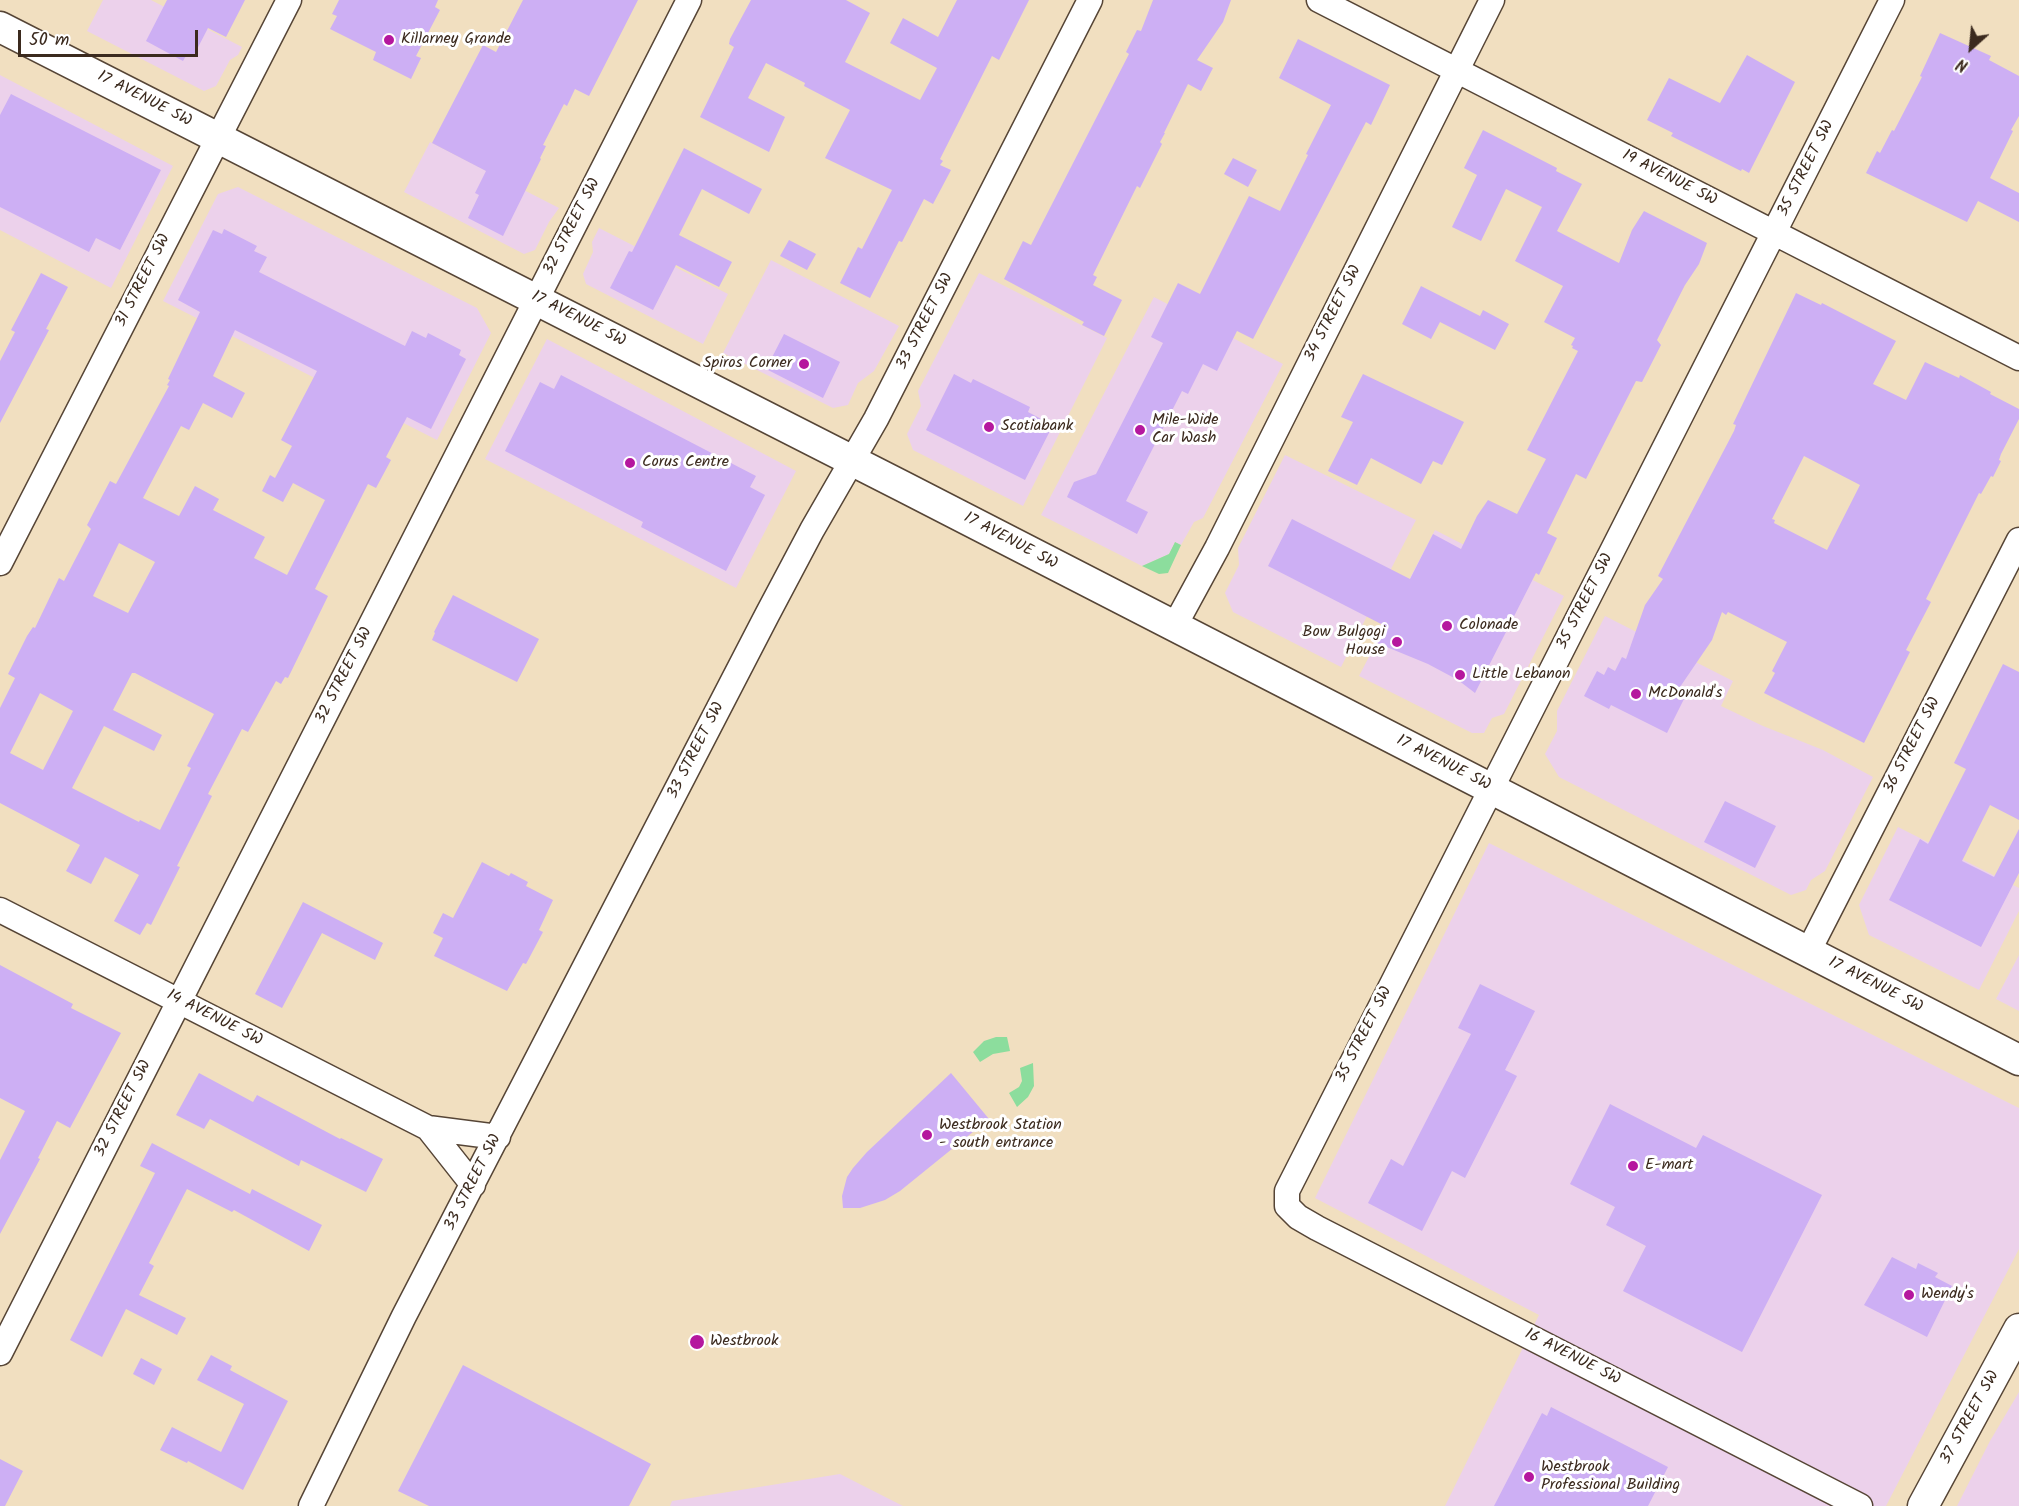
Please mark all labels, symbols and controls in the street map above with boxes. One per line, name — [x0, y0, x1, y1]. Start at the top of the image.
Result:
scale bar — [21, 18, 201, 56]
north arrow — [1941, 18, 2001, 78]
text: 50 m — [29, 26, 69, 55]
place label: Killarney Grande — [401, 30, 511, 50]
marker: Killarney Grande — [382, 33, 396, 47]
text: N — [1952, 51, 1973, 78]
street label: 17 AVENUE SW — [93, 68, 195, 132]
street label: 35 STREET SW — [1775, 118, 1839, 220]
street label: 19 AVENUE SW — [1618, 147, 1720, 211]
street label: 32 STREET SW — [540, 175, 606, 279]
street label: 31 STREET SW — [112, 231, 176, 331]
street label: 34 STREET SW — [1302, 263, 1366, 365]
street label: 33 STREET SW — [893, 271, 959, 373]
street label: 17 AVENUE SW — [527, 288, 629, 352]
place label: Spiros Corner — [703, 354, 792, 374]
marker: Spiros Corner — [797, 357, 811, 371]
place label: Mile-Wide Car Wash — [1152, 411, 1218, 449]
place label: Scotiabank — [1001, 417, 1073, 437]
marker: Scotiabank — [982, 420, 996, 434]
marker: Mile-Wide Car Wash — [1133, 423, 1147, 437]
place label: Corus Centre — [642, 453, 729, 473]
marker: Corus Centre — [623, 456, 637, 470]
street label: 17 AVENUE SW — [960, 509, 1060, 575]
street label: 35 STREET SW — [1554, 551, 1618, 653]
place label: Colonade — [1459, 616, 1518, 636]
marker: Colonade — [1440, 619, 1454, 633]
place label: Bow Bulgogi House — [1302, 623, 1385, 661]
street label: 32 STREET SW — [312, 624, 378, 728]
marker: Bow Bulgogi House — [1390, 635, 1404, 649]
place label: Little Lebanon — [1472, 665, 1571, 685]
marker: Little Lebanon — [1453, 668, 1467, 682]
place label: McDonald's — [1648, 684, 1722, 704]
marker: McDonald's — [1629, 687, 1643, 701]
street label: 36 STREET SW — [1880, 695, 1946, 797]
street label: 33 STREET SW — [664, 700, 730, 802]
street label: 17 AVENUE SW — [1392, 732, 1494, 796]
street label: 17 AVENUE SW — [1824, 954, 1926, 1018]
street label: 35 STREET SW — [1333, 984, 1397, 1086]
street label: 14 AVENUE SW — [163, 987, 265, 1051]
street label: 32 STREET SW — [91, 1057, 157, 1161]
place label: Westbrook Station - south entrance — [939, 1116, 1062, 1154]
marker: Westbrook Station - south entrance — [920, 1128, 934, 1142]
street label: 33 STREET SW — [441, 1132, 507, 1234]
place label: E-mart — [1645, 1156, 1693, 1176]
marker: E-mart — [1626, 1159, 1640, 1173]
place label: Wendy's — [1921, 1285, 1974, 1305]
marker: Wendy's — [1902, 1288, 1916, 1302]
street label: 16 AVENUE SW — [1521, 1326, 1623, 1390]
place label: Westbrook — [710, 1332, 778, 1352]
marker: Westbrook — [688, 1333, 706, 1351]
street label: 37 STREET SW — [1937, 1368, 2005, 1468]
place label: Westbrook Professional Building — [1541, 1458, 1680, 1496]
marker: Westbrook Professional Building — [1522, 1470, 1536, 1484]

